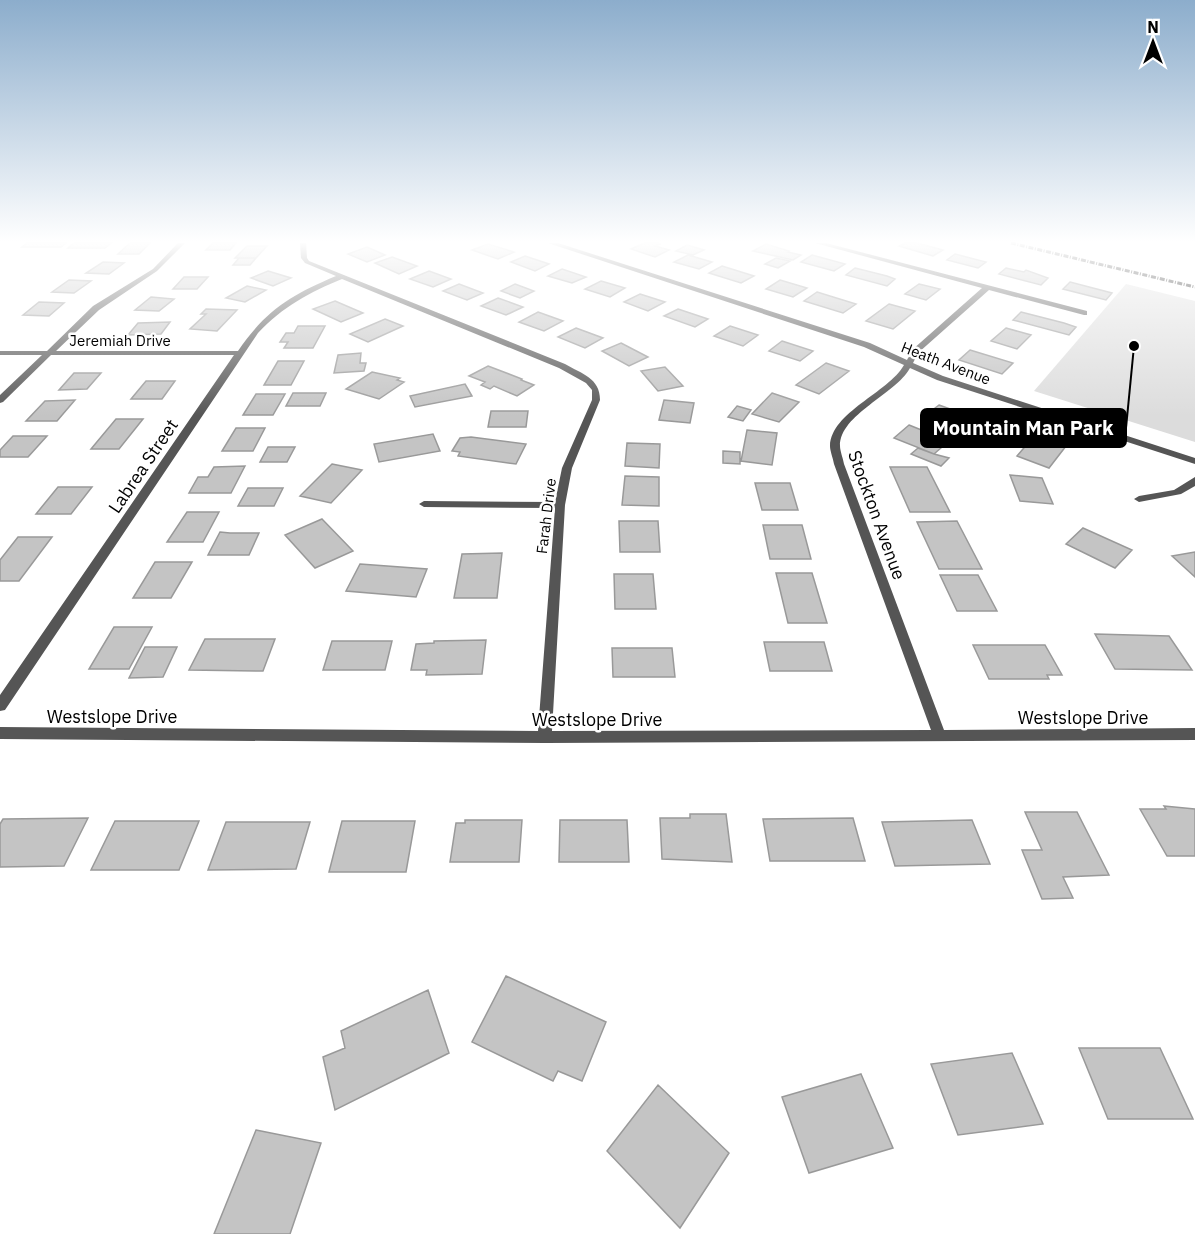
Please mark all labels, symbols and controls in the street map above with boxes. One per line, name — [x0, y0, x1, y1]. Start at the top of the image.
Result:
north arrow — [1123, 12, 1183, 72]
text: N — [1147, 17, 1159, 37]
street label: Jeremiah Drive — [69, 331, 171, 350]
street label: Heath Avenue — [899, 337, 993, 389]
callout: Mountain Man Park — [921, 409, 1126, 447]
text: Mountain Man Park — [932, 414, 1114, 441]
street label: Labrea Street — [103, 415, 183, 517]
street label: Stockton Avenue — [843, 447, 911, 583]
street label: Farah Drive — [532, 477, 560, 555]
street label: Westslope Drive — [47, 705, 177, 728]
street label: Westslope Drive — [1018, 706, 1148, 729]
street label: Westslope Drive — [532, 708, 662, 731]

